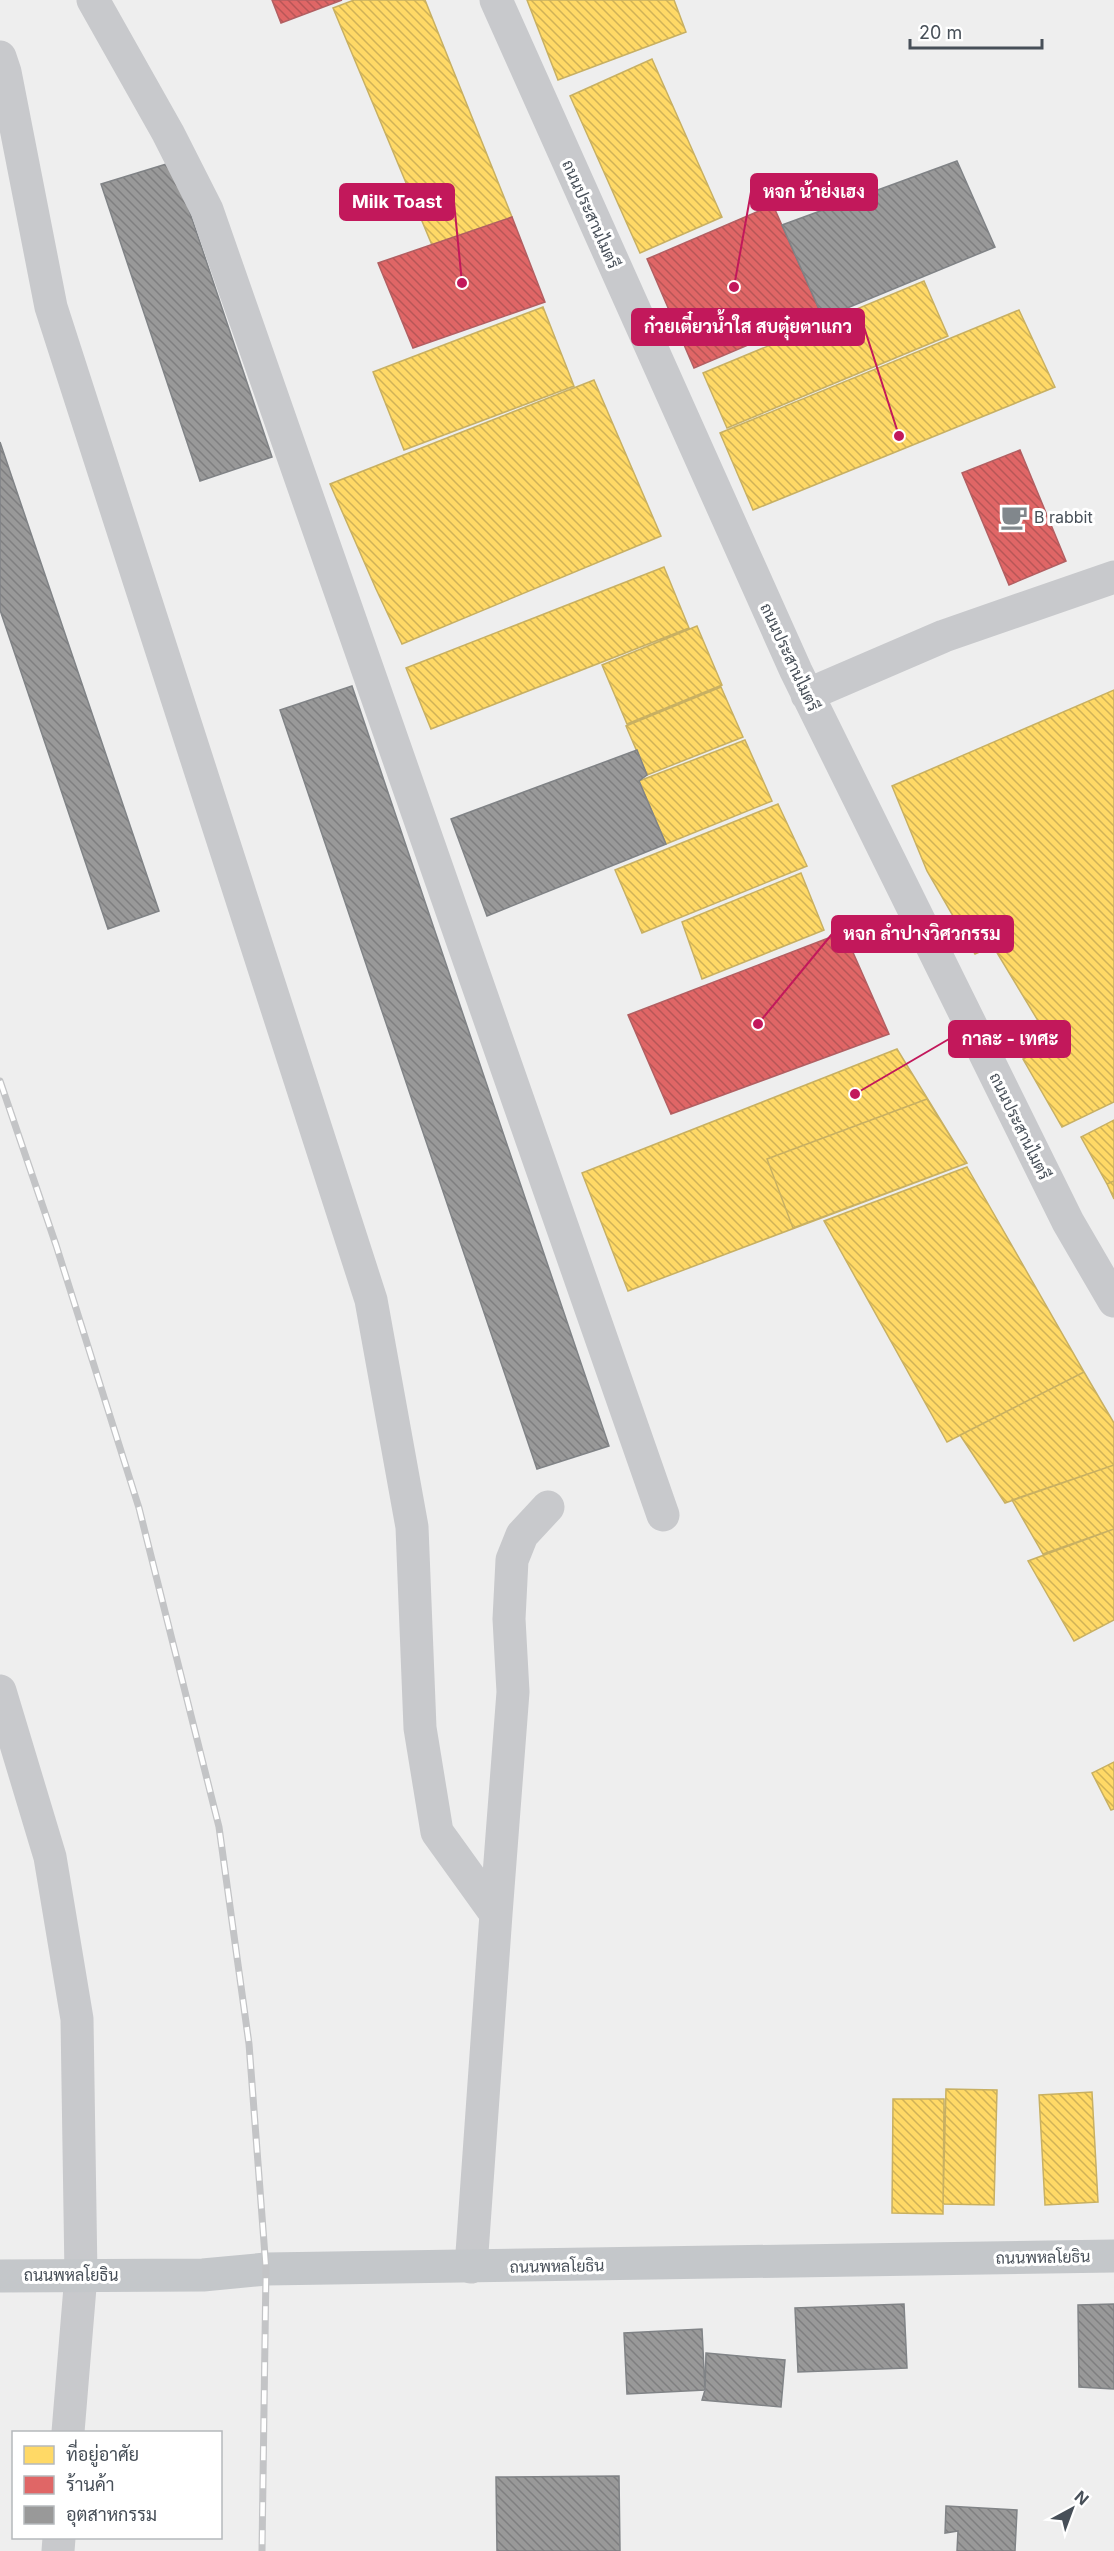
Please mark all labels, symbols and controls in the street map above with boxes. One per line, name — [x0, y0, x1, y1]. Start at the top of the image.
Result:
scale bar — [910, 12, 1042, 50]
text: 20 m — [919, 22, 962, 43]
street label: ถนนประสานไมตรี — [558, 156, 625, 272]
callout: หจก น้าย่งเฮง — [751, 174, 877, 210]
text: หจก น้าย่งเฮง — [763, 180, 865, 202]
callout: Milk Toast — [340, 184, 454, 220]
text: Milk Toast — [352, 191, 442, 212]
callout: ก๋วยเตี๋ยวน้ำใส สบตุ๋ยตาแกว — [632, 309, 864, 345]
text: ก๋วยเตี๋ยวน้ำใส สบตุ๋ยตาแกว — [644, 309, 852, 341]
cafe icon: B rabbit — [999, 502, 1029, 532]
place label: B rabbit — [1034, 507, 1093, 527]
street label: ถนนประสานไมตรี — [756, 599, 825, 715]
callout: หจก ลำปางวิศวกรรม — [832, 916, 1013, 952]
text: หจก ลำปางวิศวกรรม — [843, 922, 1001, 944]
callout: กาละ - เทศะ — [949, 1021, 1070, 1057]
text: กาละ - เทศะ — [962, 1028, 1058, 1049]
street label: ถนนประสานไมตรี — [985, 1069, 1056, 1183]
street label: ถนนพหลโยธิน — [995, 2245, 1091, 2268]
street label: ถนนพหลโยธิน — [509, 2254, 605, 2277]
street label: ถนนพหลโยธิน — [24, 2264, 118, 2285]
legend — [12, 2431, 222, 2539]
text: ที่อยู่อาศัย — [66, 2439, 139, 2468]
text: ร้านค้า — [66, 2473, 115, 2495]
north arrow — [1042, 2479, 1102, 2539]
text: N — [1071, 2486, 1093, 2509]
text: อุตสาหกรรม — [66, 2504, 157, 2527]

